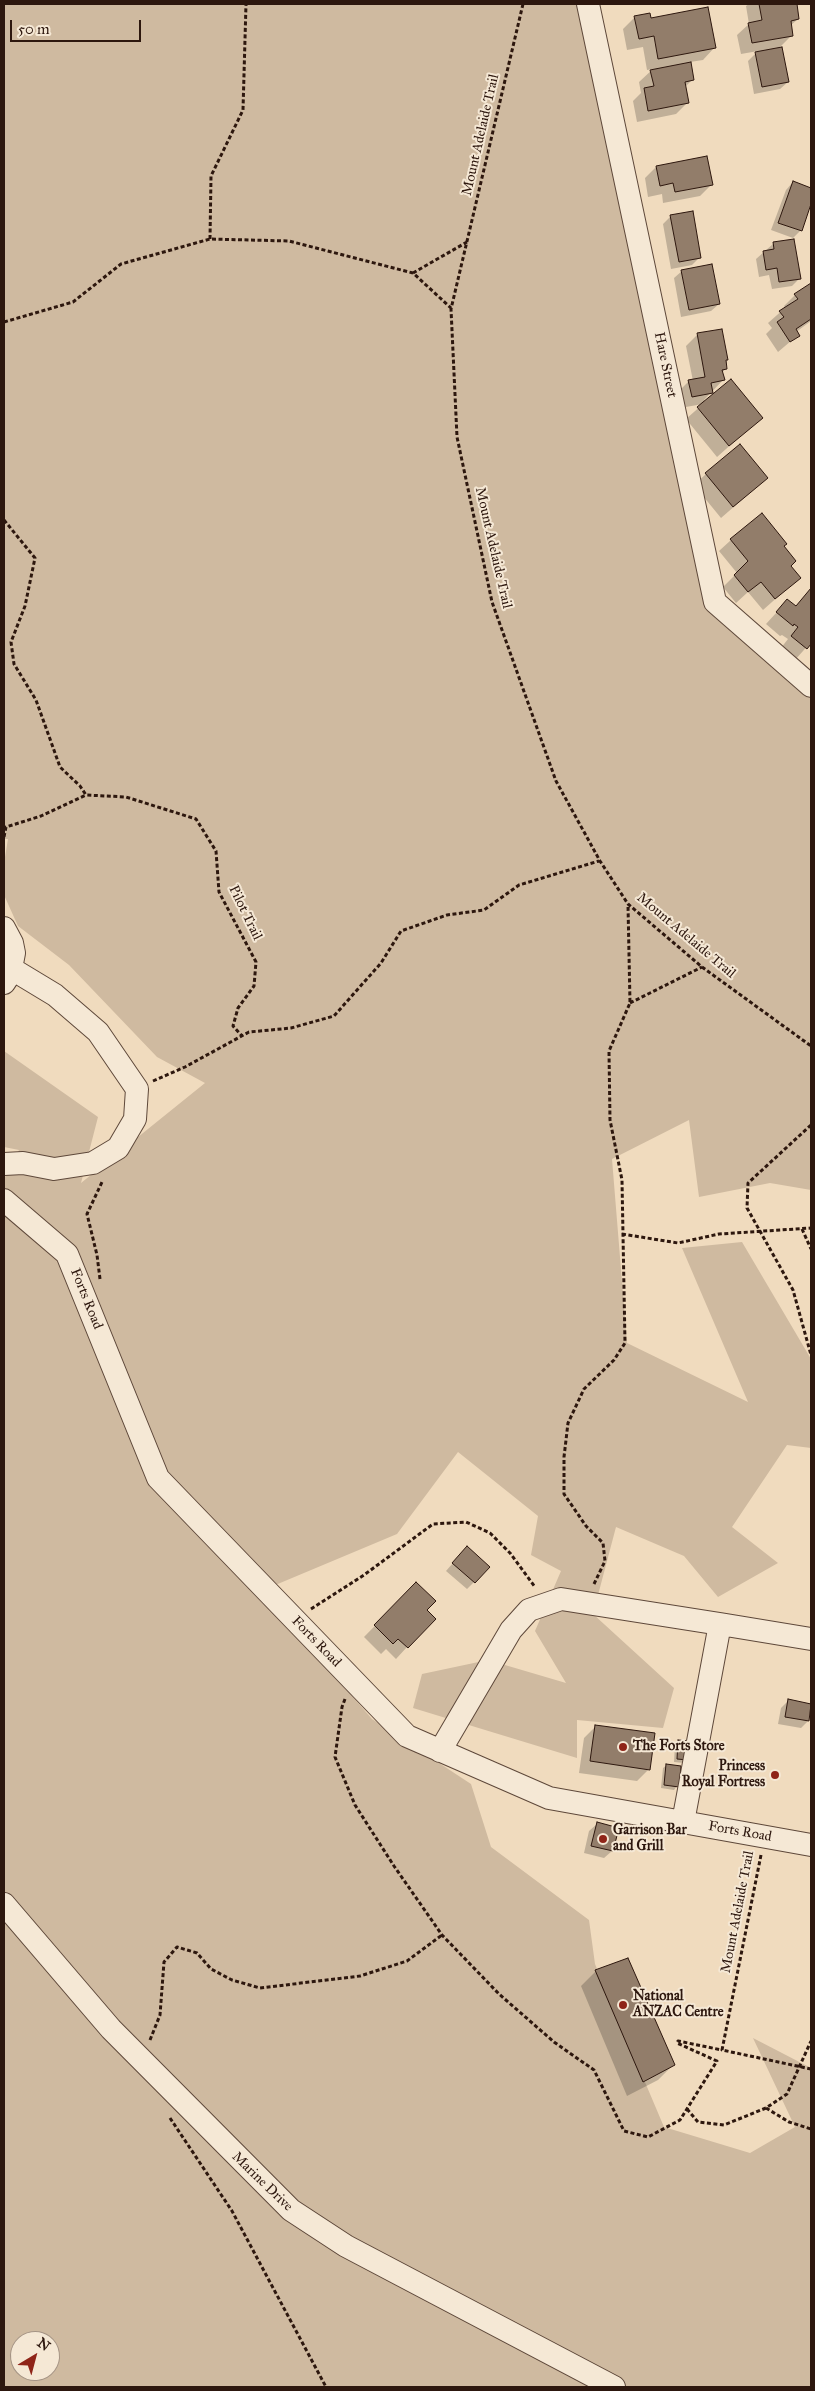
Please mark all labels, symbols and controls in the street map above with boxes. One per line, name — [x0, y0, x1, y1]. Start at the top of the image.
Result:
scale bar — [12, 10, 144, 42]
text: 50 m — [18, 20, 50, 38]
street label: Mount Adelaide Trail — [459, 73, 503, 197]
street label: Hare Street — [650, 331, 680, 399]
street label: Mount Adelaide Trail — [471, 486, 515, 610]
street label: Pilot Trail — [225, 883, 265, 943]
street label: Mount Adelaide Trail — [633, 890, 739, 982]
street label: Forts Road — [66, 1266, 106, 1332]
street label: Forts Road — [288, 1613, 344, 1671]
place label: The Forts Store — [633, 1739, 725, 1755]
marker: The Forts Store — [617, 1741, 629, 1753]
place label: Princess Royal Fortress — [682, 1759, 765, 1791]
marker: Princess Royal Fortress — [769, 1769, 781, 1781]
street label: Forts Road — [707, 1818, 773, 1846]
place label: Garrison Bar and Grill — [613, 1823, 687, 1855]
marker: Garrison Bar and Grill — [597, 1833, 609, 1845]
street label: Mount Adelaide Trail — [718, 1850, 758, 1974]
place label: National ANZAC Centre — [633, 1989, 724, 2021]
marker: National ANZAC Centre — [617, 1999, 629, 2011]
street label: Marine Drive — [228, 2149, 296, 2215]
north arrow — [10, 2331, 60, 2381]
text: N — [34, 2334, 54, 2355]

